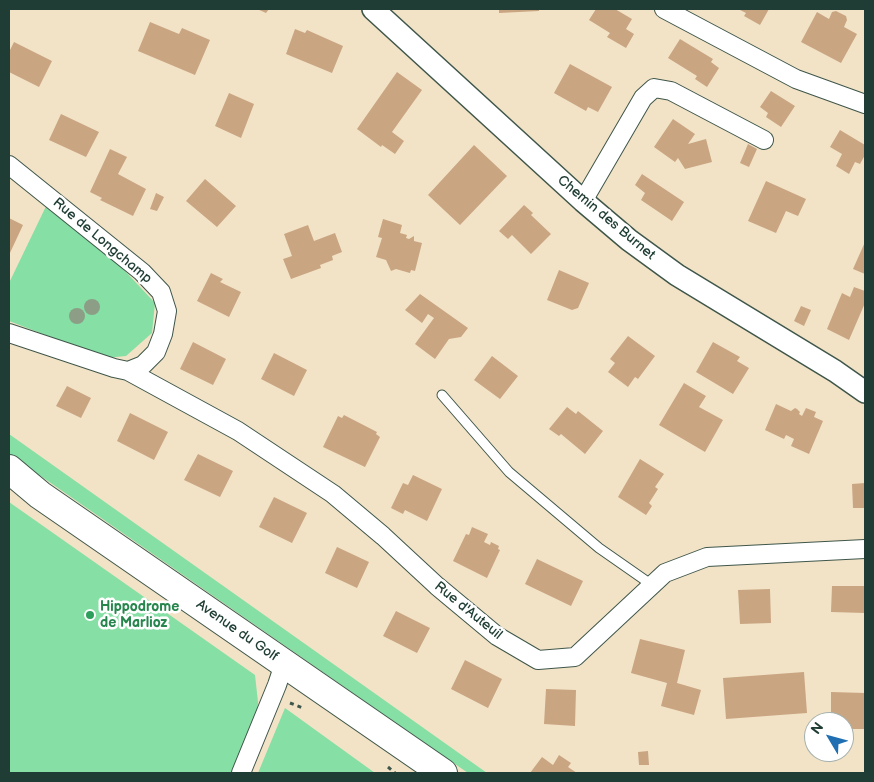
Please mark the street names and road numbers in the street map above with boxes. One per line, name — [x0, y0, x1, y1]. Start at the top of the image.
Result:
street label: Chemin des Burnet — [554, 172, 658, 264]
street label: Rue de Longchamp — [49, 195, 155, 287]
street label: Rue d'Auteuil — [431, 578, 505, 644]
street label: Avenue du Golf — [193, 597, 281, 665]

